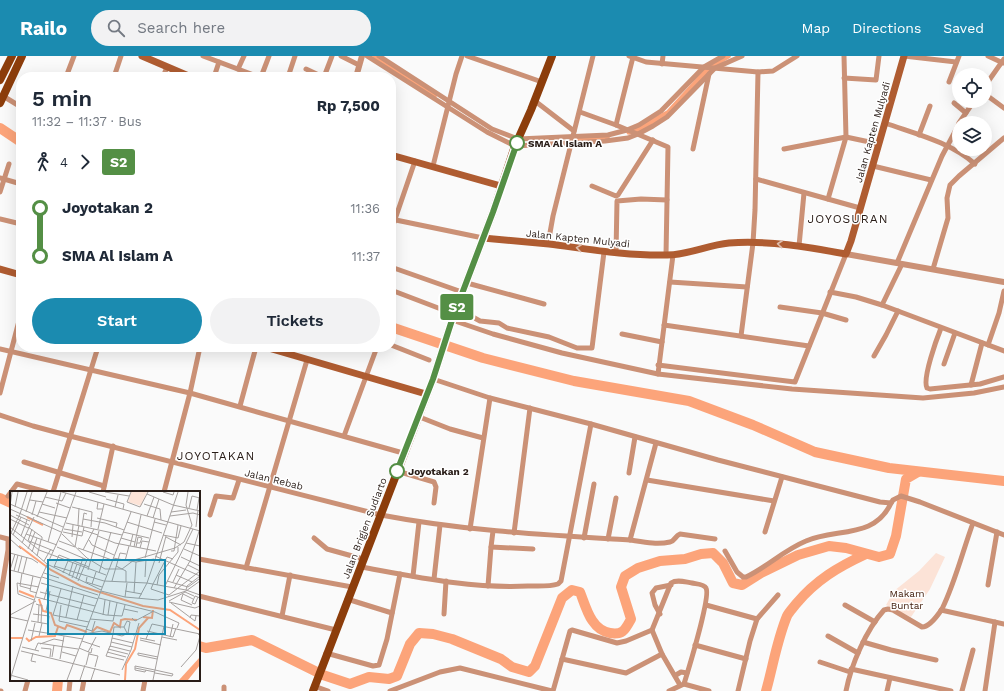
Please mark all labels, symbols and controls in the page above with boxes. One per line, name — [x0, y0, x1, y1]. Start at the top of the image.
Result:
search box — [91, 10, 371, 46]
text: Railo — [20, 17, 67, 40]
icon: search — [105, 17, 127, 39]
text: Search here — [137, 19, 225, 37]
text: Map — [802, 20, 830, 36]
text: Directions — [852, 20, 921, 36]
text: Saved — [943, 20, 984, 36]
map controls — [952, 68, 992, 156]
button: locate — [952, 68, 992, 108]
street label: Jalan Kapten Mulyadi — [853, 80, 892, 184]
text: 5 min — [32, 86, 92, 111]
text: Rp 7,500 — [317, 97, 380, 115]
text: 11:32 – 11:37 · Bus — [32, 114, 142, 129]
button: layers — [952, 116, 992, 156]
marker: SMA Al Islam A — [509, 135, 525, 151]
place label: SMA Al Islam A — [528, 138, 602, 149]
icon: walk — [32, 151, 54, 173]
icon: forward — [74, 151, 96, 173]
text: S2 — [110, 154, 127, 170]
text: 4 — [60, 155, 68, 170]
text: Joyotakan 2 — [62, 199, 153, 217]
text: 11:36 — [351, 201, 380, 216]
district label: JOYOSURAN — [807, 212, 889, 226]
street label: Jalan Kapten Mulyadi — [525, 228, 630, 249]
one-way arrow — [777, 240, 783, 249]
one-way arrow — [576, 244, 582, 253]
text: SMA Al Islam A — [62, 247, 173, 265]
text: 11:37 — [352, 249, 380, 264]
line badge: S2 — [439, 294, 475, 320]
button: Start — [32, 298, 202, 344]
button: Tickets — [210, 298, 380, 344]
text: S2 — [448, 299, 466, 315]
district label: JOYOTAKAN — [177, 449, 255, 463]
marker: Joyotakan 2 — [389, 463, 405, 479]
place label: Joyotakan 2 — [408, 466, 469, 477]
street label: Jalan Rebab — [243, 467, 304, 492]
street label: Jalan Brigjen Sudiarto — [340, 476, 389, 580]
inset map — [10, 491, 200, 681]
park label: Makam Buntar — [890, 588, 924, 611]

